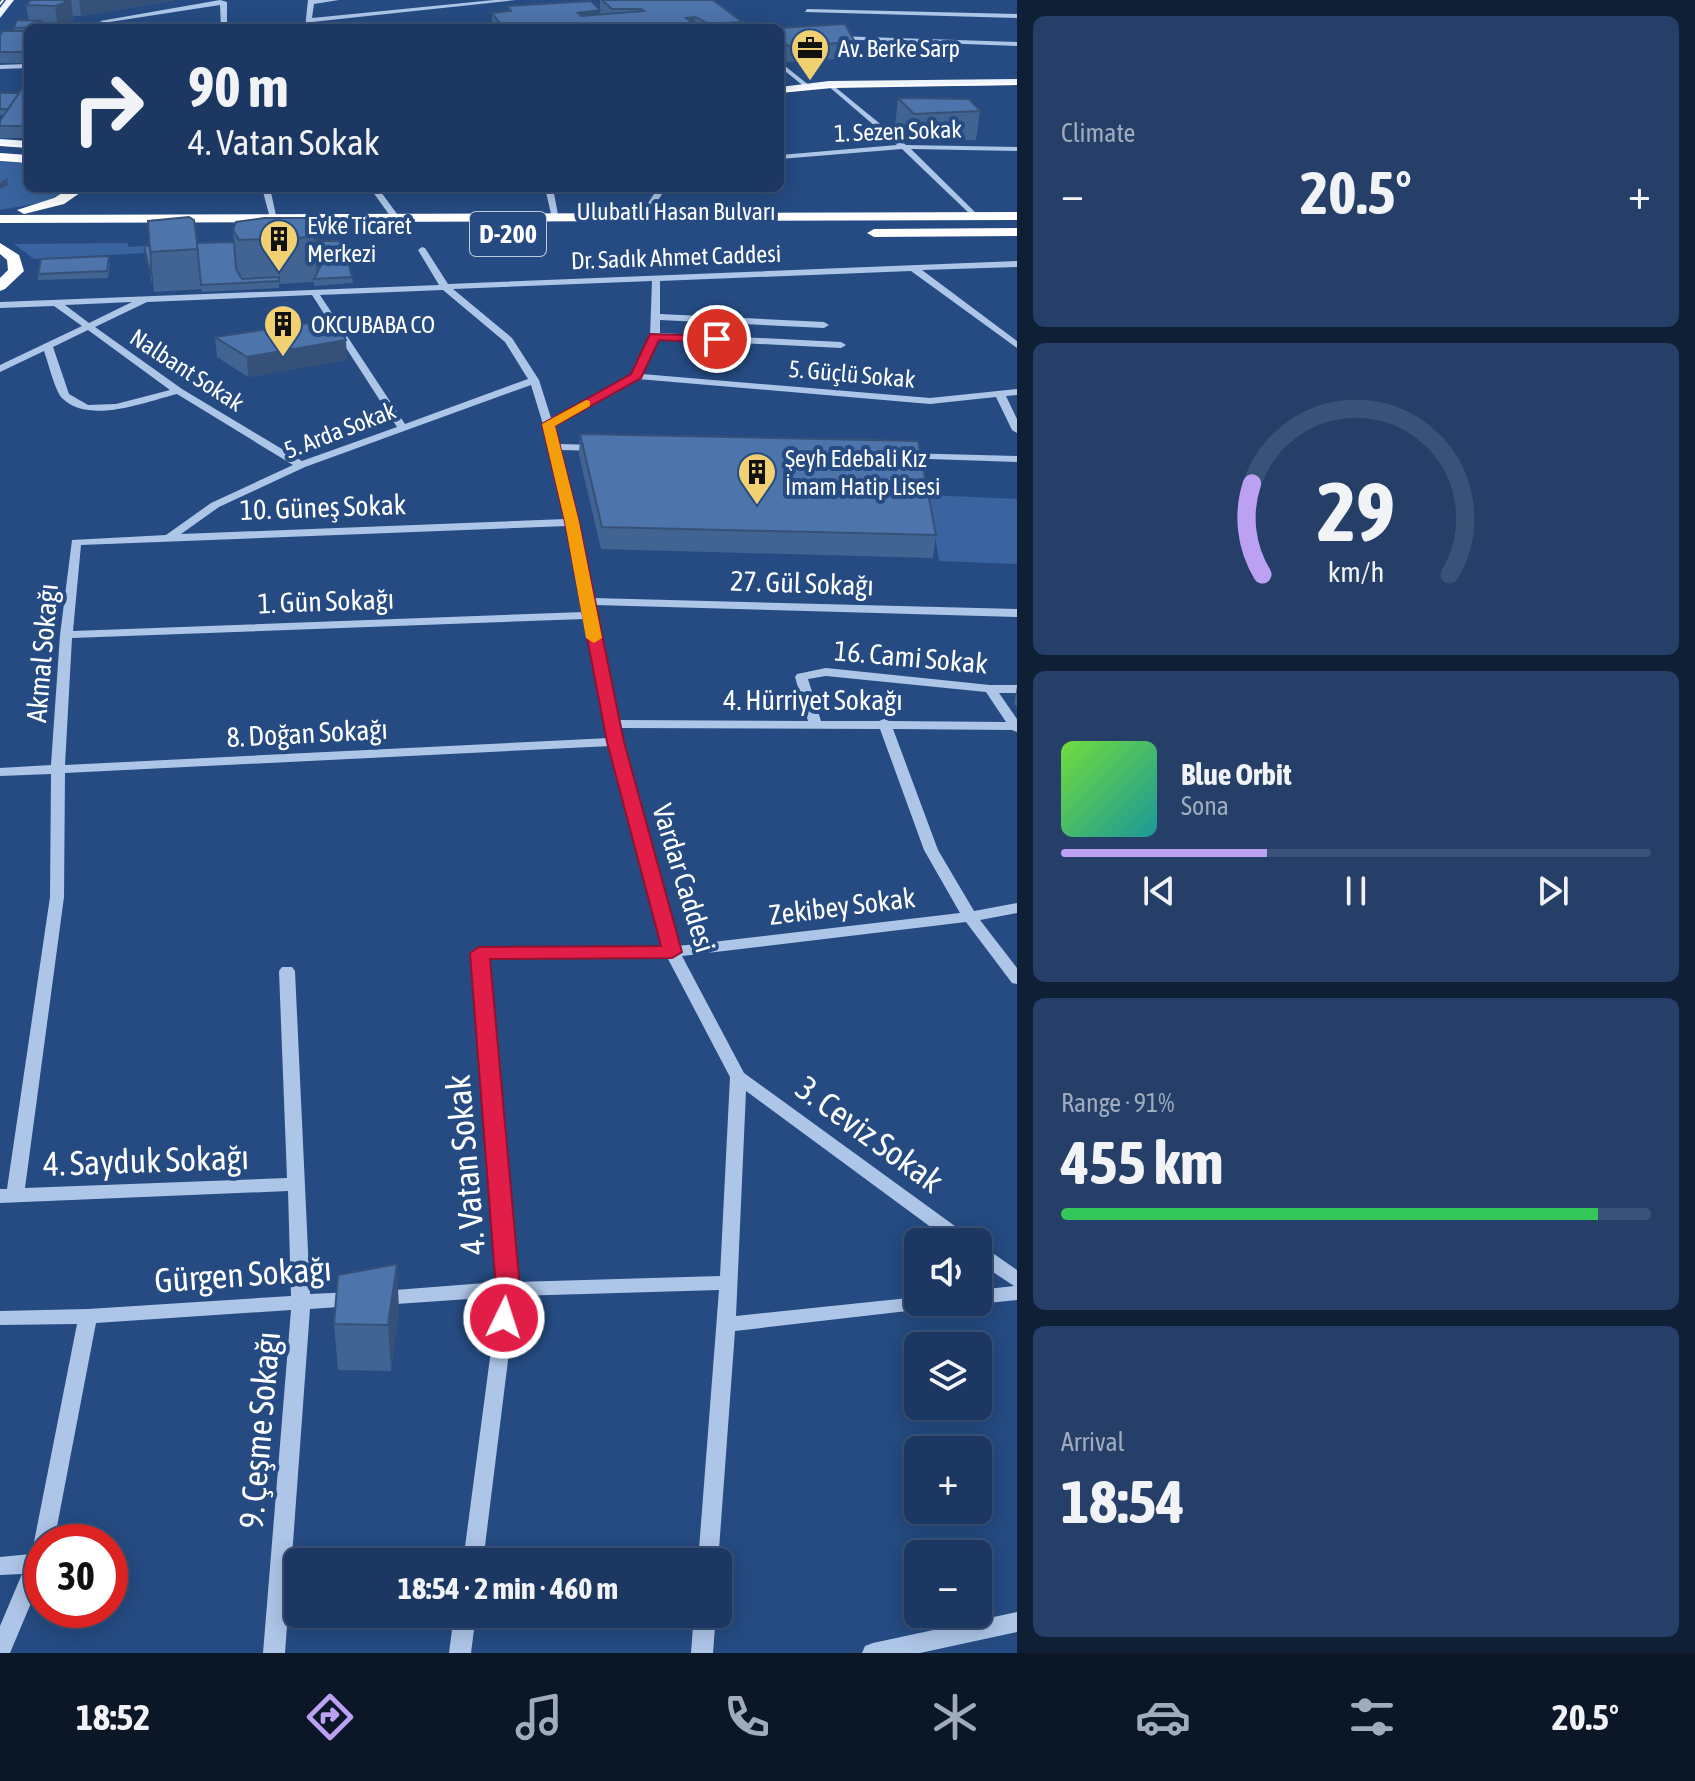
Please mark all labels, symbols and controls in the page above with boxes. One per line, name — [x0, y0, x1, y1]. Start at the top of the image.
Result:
office icon: Av. Berke Sarp — [789, 27, 831, 82]
place label: Av. Berke Sarp — [838, 35, 960, 62]
text: 90 m — [188, 55, 289, 119]
icon: right — [56, 56, 160, 160]
street label: 1. Sezen Sokak — [834, 115, 963, 147]
text: Climate — [1061, 118, 1135, 148]
text: 4. Vatan Sokak — [188, 121, 380, 163]
text: 20.5° — [1300, 158, 1412, 227]
text: − — [1061, 168, 1084, 218]
text: + — [1628, 168, 1651, 218]
street label: Ulubatlı Hasan Bulvarı — [577, 198, 775, 225]
place label: Evke Ticaret Merkezi — [307, 212, 412, 267]
road number: D-200 — [470, 212, 546, 256]
building icon: Evke Ticaret Merkezi — [258, 218, 300, 273]
street label: Dr. Sadık Ahmet Caddesi — [570, 240, 782, 274]
building icon: OKCUBABA CO — [262, 303, 304, 358]
pin — [683, 305, 751, 373]
place label: OKCUBABA CO — [311, 311, 435, 338]
icon: arrive — [695, 317, 739, 361]
street label: Nalbant Sokak — [125, 323, 249, 417]
street label: 5. Güçlü Sokak — [788, 355, 917, 393]
street label: 5. Arda Sokak — [280, 396, 400, 464]
place label: Şeyh Edebali Kız İmam Hatip Lisesi — [785, 445, 941, 500]
building icon: Şeyh Edebali Kız İmam Hatip Lisesi — [736, 451, 778, 506]
text: 29 — [1317, 463, 1395, 559]
street label: 10. Güneş Sokak — [239, 488, 407, 526]
text: km/h — [1328, 555, 1384, 588]
street label: 27. Gül Sokağı — [730, 565, 874, 601]
street label: Akmal Sokağı — [20, 582, 64, 724]
street label: 1. Gün Sokağı — [257, 583, 395, 619]
street label: 16. Cami Sokak — [833, 634, 989, 680]
street label: 4. Hürriyet Sokağı — [723, 684, 903, 716]
street label: 8. Doğan Sokağı — [226, 713, 388, 753]
text: Blue Orbit — [1181, 757, 1292, 791]
text: Sona — [1181, 791, 1229, 821]
street label: Vardar Caddesi — [646, 800, 722, 956]
icon: previous — [1137, 869, 1181, 913]
icon: pause — [1334, 869, 1378, 913]
icon: next — [1531, 869, 1575, 913]
street label: Zekibey Sokak — [767, 881, 917, 931]
street label: 3. Ceviz Sokak — [789, 1068, 951, 1200]
street label: 4. Vatan Sokak — [438, 1073, 492, 1257]
text: Range · 91% — [1061, 1088, 1174, 1118]
text: 455 km — [1061, 1128, 1223, 1197]
street label: 4. Sayduk Sokağı — [42, 1137, 250, 1183]
map controls — [904, 1228, 992, 1628]
button: sound — [904, 1228, 992, 1316]
street label: Gürgen Sokağı — [153, 1248, 333, 1300]
position arrow — [462, 1276, 546, 1360]
street label: 9. Çeşme Sokağı — [231, 1330, 287, 1530]
button: layers — [904, 1332, 992, 1420]
text: Arrival — [1061, 1427, 1125, 1457]
button: + — [904, 1436, 992, 1524]
text: 18:54 — [1061, 1467, 1184, 1536]
speed limit sign: 30 — [24, 1524, 128, 1628]
button: − — [904, 1540, 992, 1628]
text: 18:54 · 2 min · 460 m — [398, 1571, 618, 1605]
icon: directions — [302, 1689, 358, 1745]
icon: music — [511, 1689, 567, 1745]
icon: phone — [719, 1689, 775, 1745]
icon: climate — [927, 1689, 983, 1745]
icon: car — [1135, 1689, 1191, 1745]
icon: filters — [1344, 1689, 1400, 1745]
text: 18:52 — [76, 1696, 150, 1738]
text: 20.5° — [1552, 1696, 1619, 1738]

